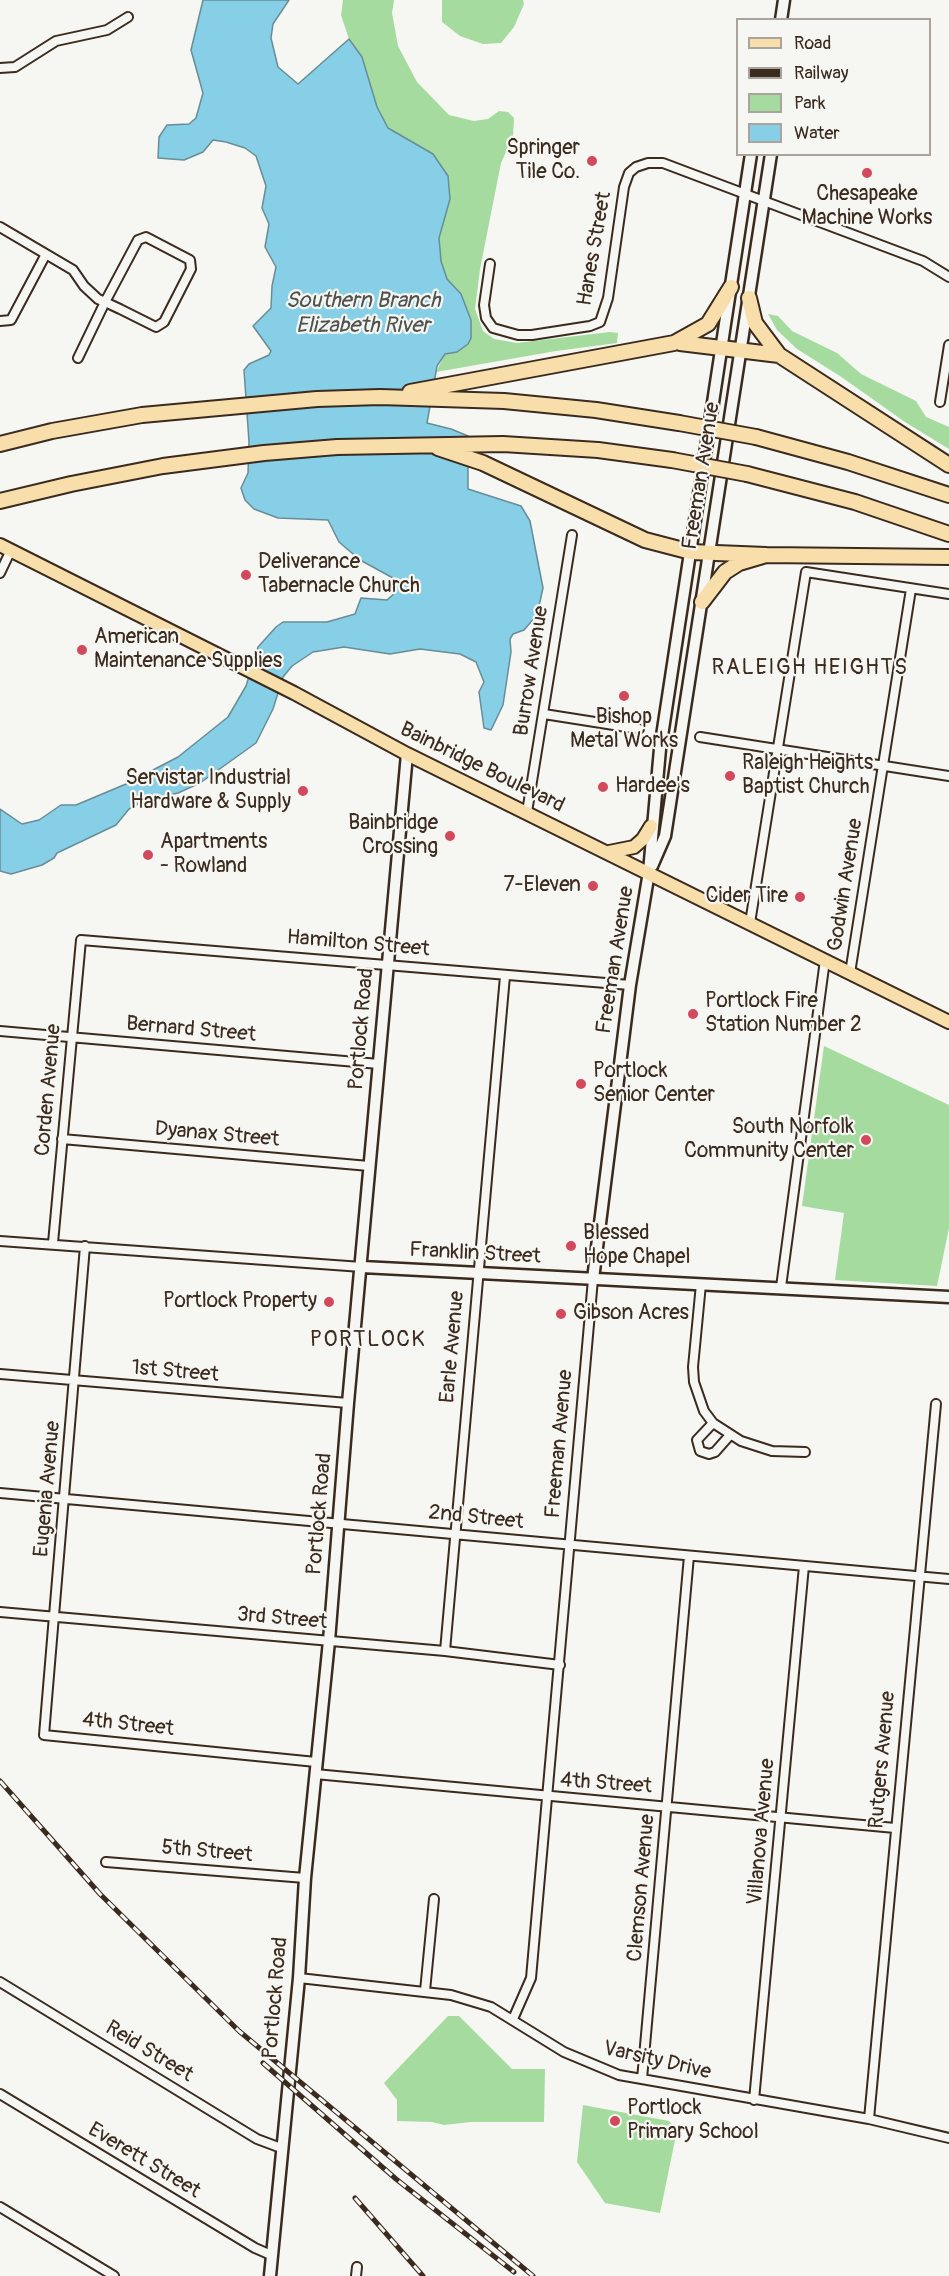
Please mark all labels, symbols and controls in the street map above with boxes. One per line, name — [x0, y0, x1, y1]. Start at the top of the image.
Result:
legend — [736, 18, 931, 156]
text: Road — [794, 32, 831, 55]
text: Railway — [794, 62, 849, 85]
text: Park — [794, 92, 826, 115]
text: Water — [794, 122, 840, 145]
place label: Springer Tile Co. — [507, 136, 580, 186]
marker: Springer Tile Co. — [585, 154, 599, 168]
marker: Chesapeake Machine Works — [860, 166, 874, 180]
place label: Chesapeake Machine Works — [802, 182, 932, 232]
street label: Hanes Street — [573, 190, 617, 308]
water label: Southern Branch Elizabeth River — [286, 288, 440, 340]
street label: Freeman Avenue — [678, 400, 726, 552]
place label: Deliverance Tabernacle Church — [258, 550, 420, 600]
marker: Deliverance Tabernacle Church — [239, 568, 253, 582]
street label: Burrow Avenue — [509, 604, 555, 738]
place label: American Maintenance Supplies — [94, 625, 282, 675]
marker: American Maintenance Supplies — [75, 643, 89, 657]
district label: RALEIGH HEIGHTS — [711, 655, 909, 681]
marker: Bishop Metal Works — [617, 689, 631, 703]
place label: Bishop Metal Works — [570, 705, 678, 755]
street label: Bainbridge Boulevard — [396, 717, 568, 819]
place label: Raleigh Heights Baptist Church — [742, 751, 873, 801]
place label: Servistar Industrial Hardware & Supply — [126, 766, 291, 816]
marker: Raleigh Heights Baptist Church — [723, 769, 737, 783]
place label: Hardee's — [615, 774, 690, 800]
marker: Hardee's — [596, 780, 610, 794]
marker: Servistar Industrial Hardware & Supply — [296, 784, 310, 798]
place label: Bainbridge Crossing — [348, 811, 438, 861]
street label: Godwin Avenue — [823, 817, 869, 953]
marker: Bainbridge Crossing — [443, 829, 457, 843]
place label: Apartments - Rowland — [160, 830, 267, 880]
marker: Apartments - Rowland — [141, 848, 155, 862]
place label: 7-Eleven — [503, 873, 581, 899]
marker: 7-Eleven — [586, 879, 600, 893]
street label: Freeman Avenue — [592, 884, 640, 1036]
place label: Cider Tire — [706, 884, 788, 910]
marker: Cider Tire — [793, 890, 807, 904]
street label: Hamilton Street — [285, 925, 431, 963]
street label: Portlock Road — [344, 967, 380, 1091]
place label: Portlock Fire Station Number 2 — [705, 989, 862, 1039]
marker: Portlock Fire Station Number 2 — [686, 1007, 700, 1021]
street label: Bernard Street — [125, 1012, 257, 1048]
street label: Corden Avenue — [31, 1023, 67, 1157]
place label: Portlock Senior Center — [593, 1059, 715, 1109]
marker: Portlock Senior Center — [574, 1077, 588, 1091]
place label: South Norfolk Community Center — [684, 1115, 854, 1165]
street label: Dyanax Street — [154, 1117, 280, 1153]
marker: South Norfolk Community Center — [859, 1133, 873, 1147]
place label: Blessed Hope Chapel — [583, 1221, 690, 1271]
street label: Franklin Street — [409, 1238, 541, 1270]
marker: Blessed Hope Chapel — [564, 1239, 578, 1253]
place label: Portlock Property — [163, 1289, 317, 1315]
street label: Earle Avenue — [436, 1290, 470, 1404]
marker: Portlock Property — [322, 1295, 336, 1309]
place label: Gibson Acres — [573, 1301, 689, 1327]
marker: Gibson Acres — [554, 1307, 568, 1321]
district label: PORTLOCK — [310, 1327, 426, 1353]
street label: 1st Street — [130, 1356, 220, 1388]
street label: Freeman Avenue — [541, 1369, 579, 1519]
street label: Eugenia Avenue — [30, 1420, 66, 1558]
street label: Portlock Road — [302, 1452, 338, 1576]
street label: 2nd Street — [427, 1500, 525, 1536]
street label: 3rd Street — [236, 1603, 328, 1635]
street label: Rutgers Avenue — [864, 1690, 902, 1830]
street label: 4th Street — [81, 1708, 175, 1742]
street label: Villanova Avenue — [743, 1758, 781, 1906]
street label: 4th Street — [559, 1768, 653, 1800]
street label: Clemson Avenue — [623, 1813, 661, 1963]
street label: 5th Street — [160, 1835, 254, 1869]
street label: Portlock Road — [258, 1936, 294, 2060]
street label: Reid Street — [100, 2016, 198, 2088]
street label: Varsity Drive — [601, 2036, 713, 2086]
place label: Portlock Primary School — [627, 2096, 759, 2146]
marker: Portlock Primary School — [608, 2114, 622, 2128]
street label: Everett Street — [83, 2118, 205, 2204]

